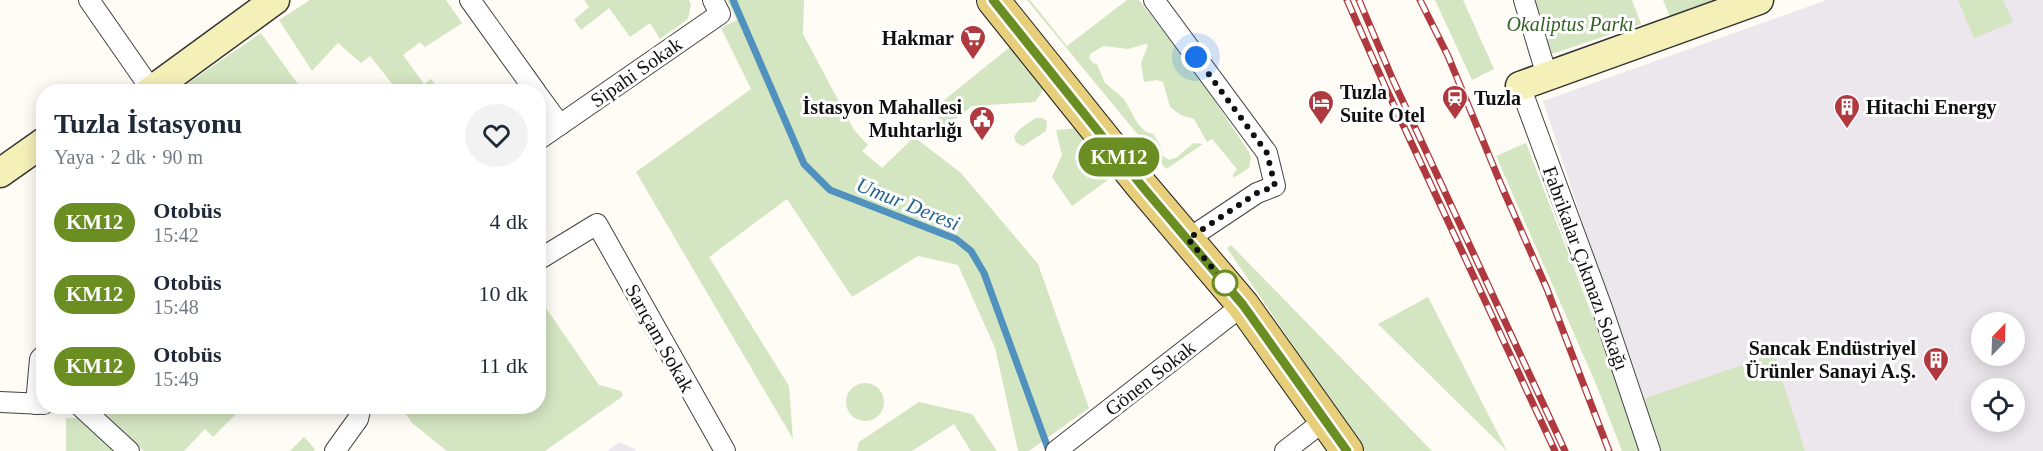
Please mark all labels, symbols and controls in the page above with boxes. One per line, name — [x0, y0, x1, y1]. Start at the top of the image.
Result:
park label: Okaliptus Parkı — [1506, 13, 1634, 36]
supermarket icon: Hakmar — [958, 23, 988, 61]
place label: Hakmar — [882, 27, 954, 49]
street label: Sipahi Sokak — [586, 33, 686, 112]
your location — [1181, 42, 1211, 72]
place label: Tuzla Suite Otel — [1340, 81, 1425, 126]
station icon: Tuzla — [1440, 83, 1470, 121]
place label: Tuzla — [1474, 87, 1521, 109]
hotel icon: Tuzla Suite Otel — [1306, 88, 1336, 126]
building icon: Hitachi Energy — [1832, 92, 1862, 130]
place label: İstasyon Mahallesi Muhtarlığı — [803, 95, 962, 142]
place label: Hitachi Energy — [1866, 96, 1997, 119]
button: heart — [465, 104, 528, 167]
public building icon: İstasyon Mahallesi Muhtarlığı — [967, 104, 997, 142]
text: Tuzla İstasyonu — [54, 108, 242, 139]
line badge: KM12 — [1077, 138, 1161, 176]
text: KM12 — [1090, 145, 1148, 169]
text: Yaya · 2 dk · 90 m — [54, 146, 203, 168]
street label: Fabrikalar Çıkmazı Sokağı — [1538, 163, 1633, 374]
water label: Umur Deresi — [853, 172, 963, 236]
text: Otobüs — [153, 198, 222, 223]
text: 4 dk — [490, 209, 528, 234]
text: KM12 — [66, 210, 123, 234]
text: 15:42 — [153, 224, 199, 246]
text: Otobüs — [153, 270, 222, 295]
unlabelled marker — [1212, 270, 1238, 296]
street label: Sarıçam Sokak — [620, 280, 699, 397]
text: 10 dk — [479, 281, 528, 306]
text: KM12 — [66, 282, 123, 306]
text: 15:48 — [153, 296, 199, 318]
north arrow — [1971, 312, 2025, 366]
map controls — [1971, 312, 2025, 432]
street label: Gönen Sokak — [1101, 336, 1199, 420]
place label: Sancak Endüstriyel Ürünler Sanayi A.Ş. — [1745, 337, 1916, 383]
text: Otobüs — [153, 342, 222, 367]
building icon: Sancak Endüstriyel Ürünler Sanayi A.Ş. — [1921, 345, 1951, 383]
text: 11 dk — [479, 353, 528, 378]
text: KM12 — [66, 354, 123, 378]
text: 15:49 — [153, 368, 199, 390]
button: locate — [1971, 378, 2025, 432]

